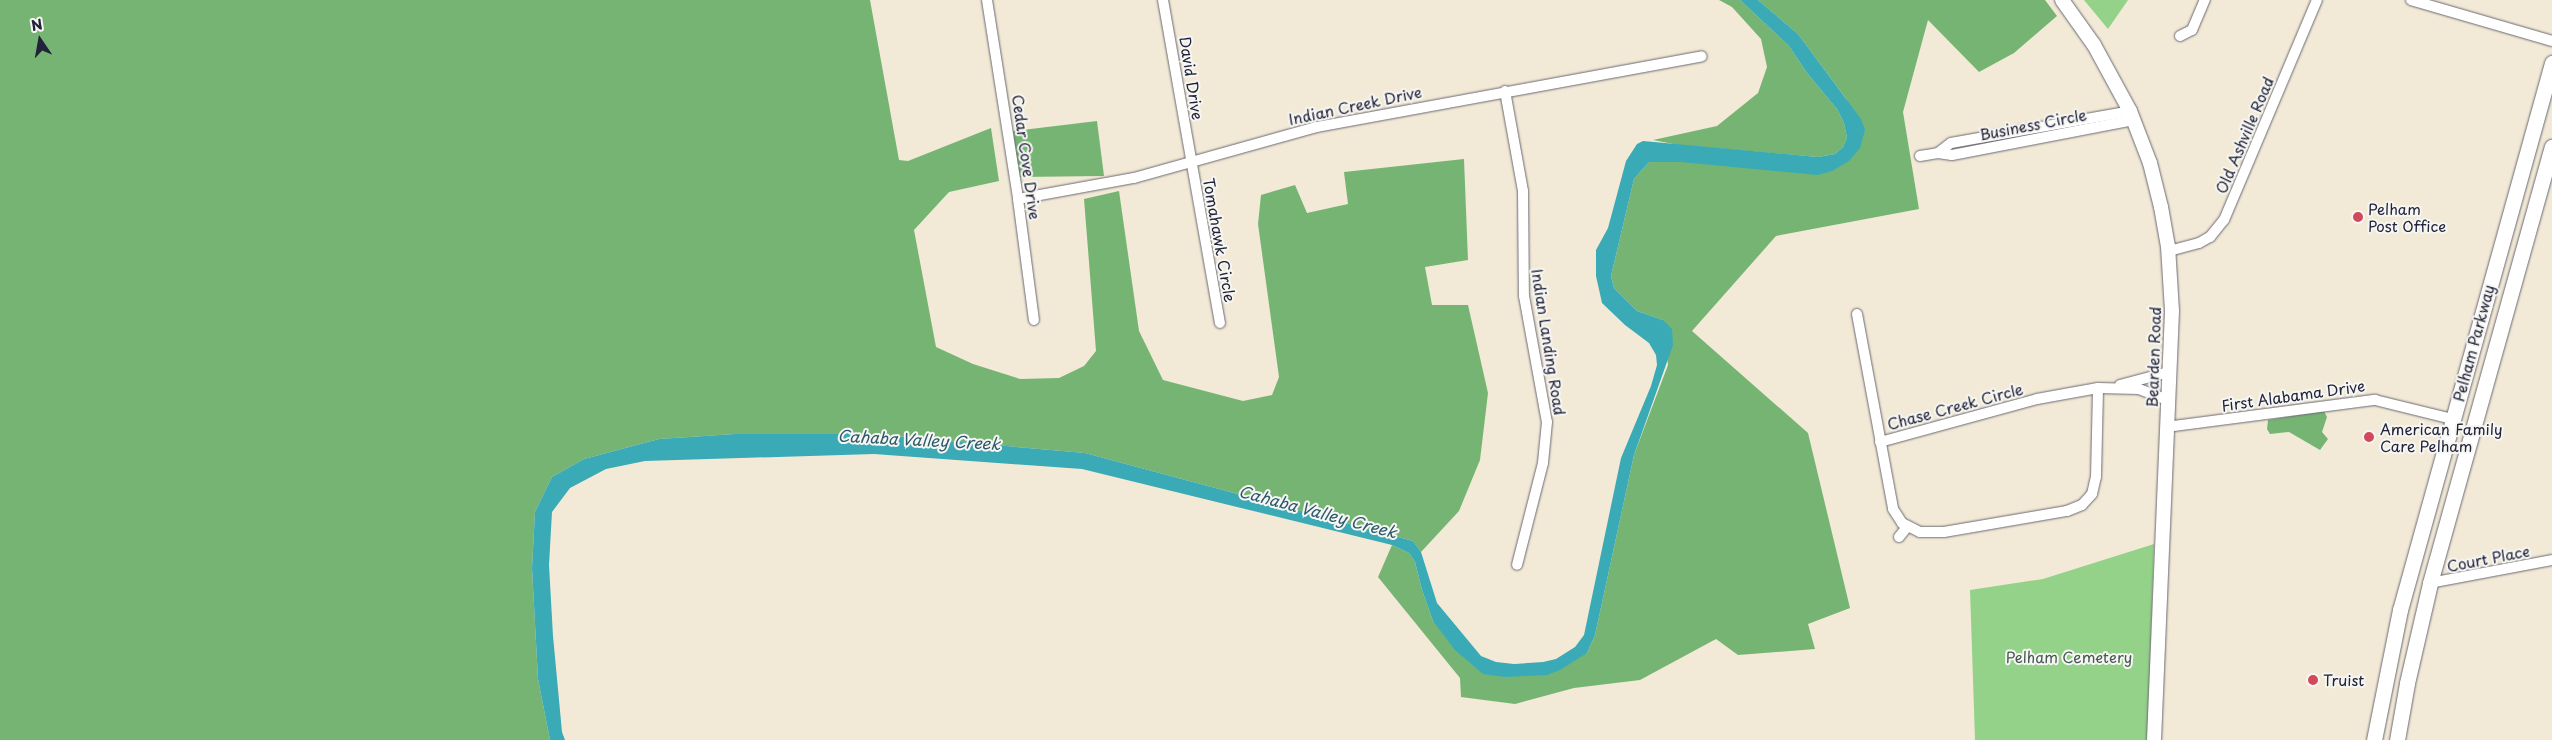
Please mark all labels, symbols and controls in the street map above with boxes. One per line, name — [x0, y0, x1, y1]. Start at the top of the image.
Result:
text: N — [29, 13, 44, 36]
north arrow — [15, 15, 65, 65]
street label: David Drive — [1176, 35, 1208, 121]
street label: Old Ashville Road — [2211, 73, 2277, 197]
street label: Indian Creek Drive — [1286, 82, 1424, 128]
street label: Cedar Cove Drive — [1009, 93, 1045, 221]
street label: Business Circle — [1978, 105, 2088, 143]
street label: Tomahawk Circle — [1200, 176, 1240, 304]
place label: Pelham Post Office — [2368, 199, 2446, 234]
marker: Pelham Post Office — [2352, 211, 2364, 223]
street label: Indian Landing Road — [1528, 267, 1570, 417]
street label: Pelham Parkway — [2449, 282, 2497, 404]
street label: Bearden Road — [2142, 306, 2164, 408]
street label: First Alabama Drive — [2220, 376, 2366, 414]
street label: Chase Creek Circle — [1885, 379, 2025, 433]
place label: American Family Care Pelham — [2380, 419, 2502, 454]
water label: Cahaba Valley Creek — [837, 425, 1001, 453]
marker: American Family Care Pelham — [2362, 430, 2376, 444]
water label: Cahaba Valley Creek — [1236, 481, 1400, 541]
street label: Court Place — [2445, 541, 2531, 575]
park label: Pelham Cemetery — [2005, 648, 2133, 666]
place label: Truist — [2323, 671, 2364, 689]
marker: Truist — [2307, 674, 2319, 686]

